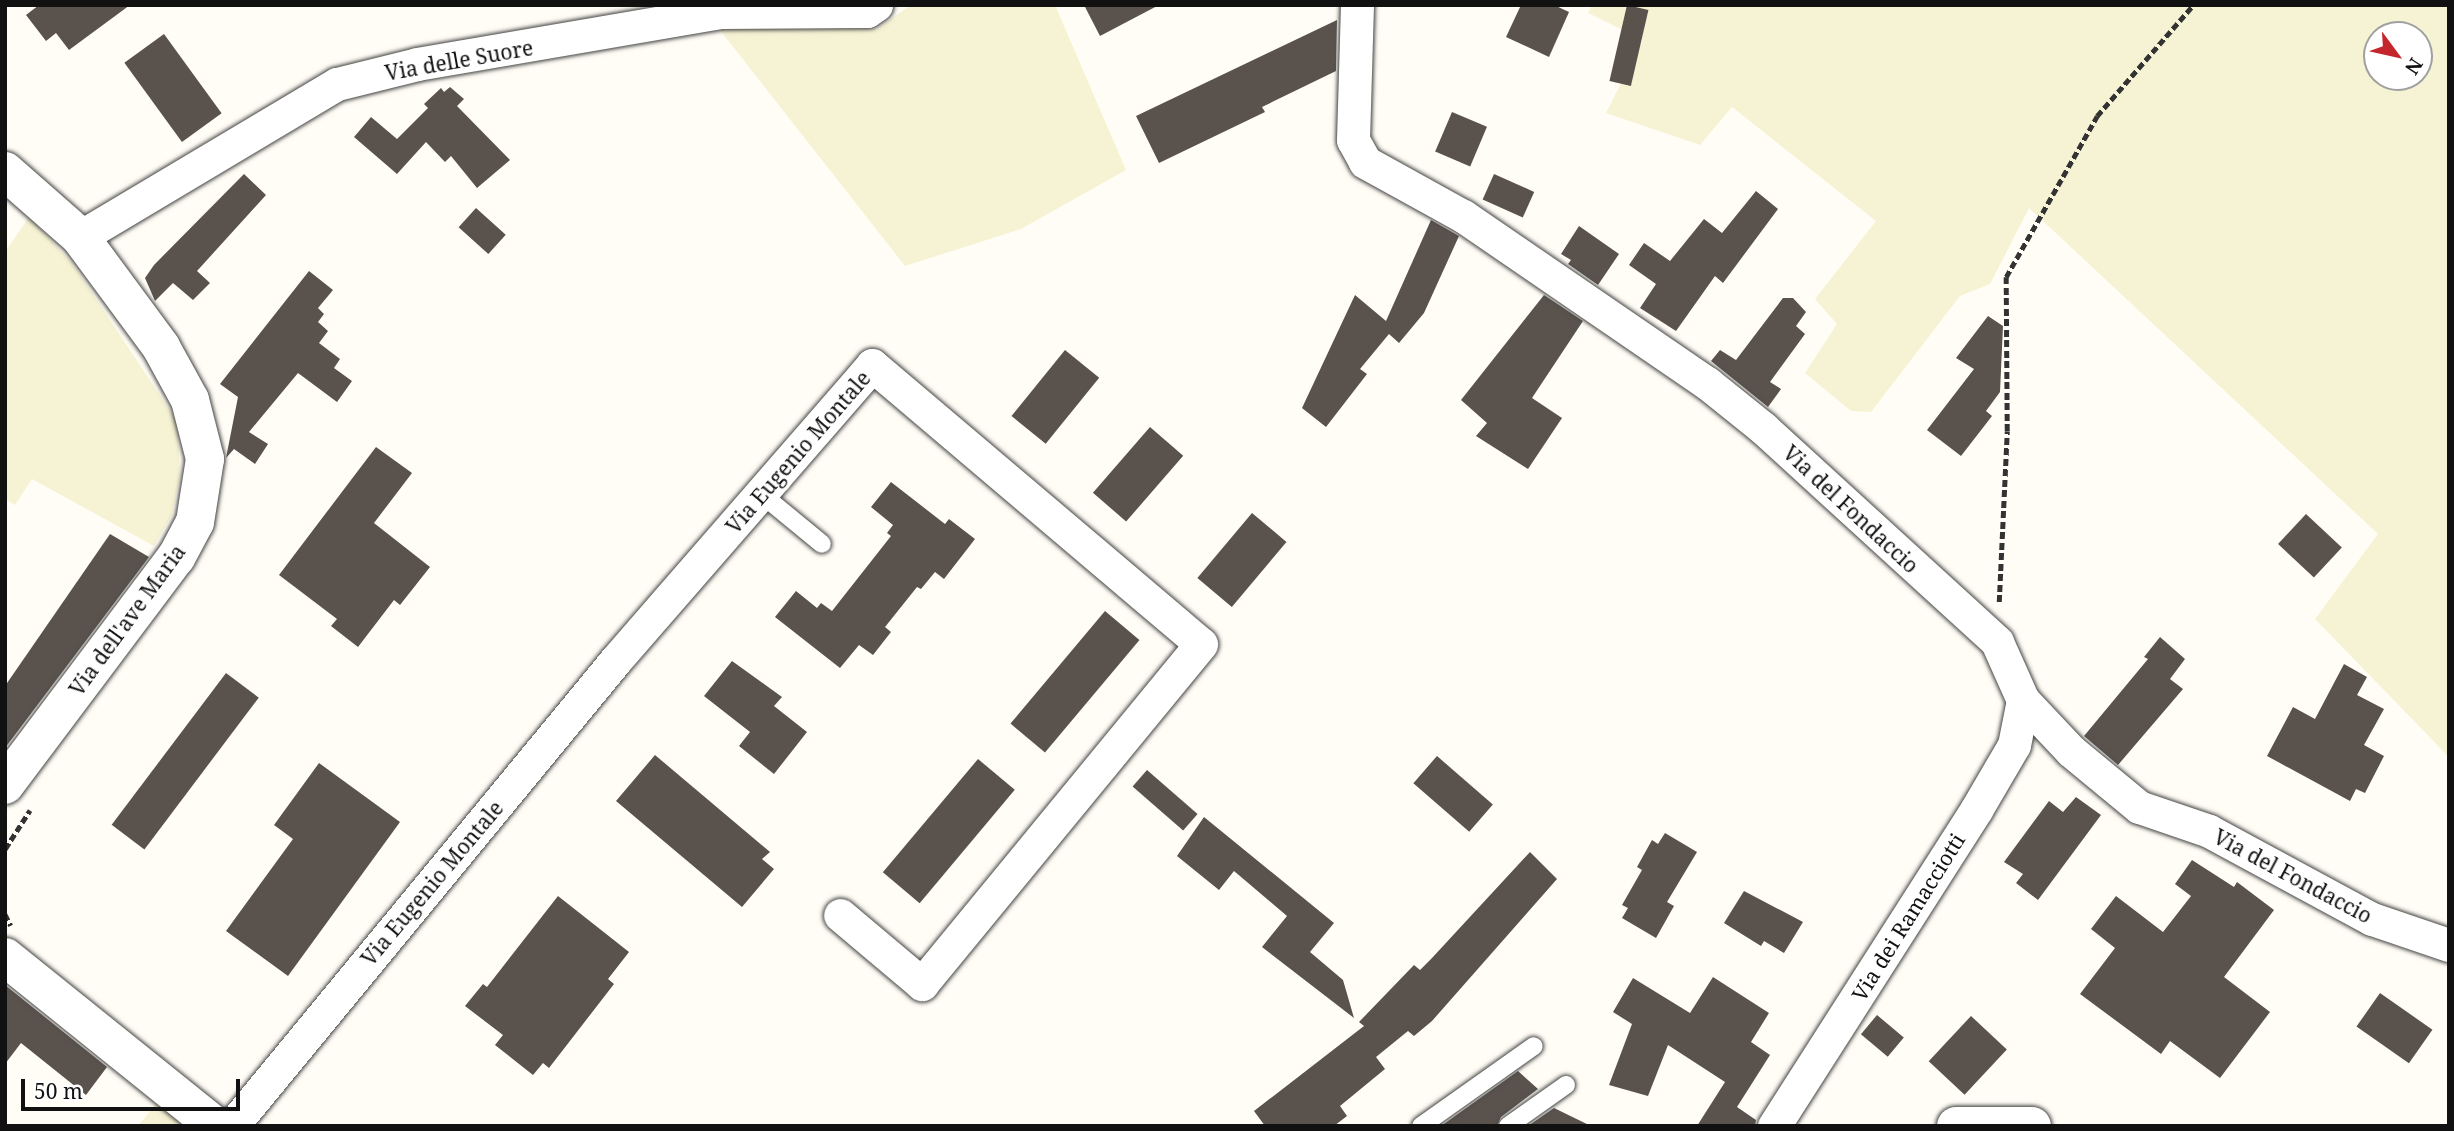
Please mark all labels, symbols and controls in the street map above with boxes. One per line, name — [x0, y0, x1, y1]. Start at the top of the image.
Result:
north arrow — [2363, 21, 2433, 91]
street label: Via delle Suore — [383, 35, 535, 85]
text: N — [2399, 53, 2429, 80]
street label: Via Eugenio Montale — [720, 366, 876, 538]
street label: Via del Fondaccio — [1778, 440, 1924, 578]
street label: Via dell'ave Maria — [64, 540, 190, 700]
street label: Via Eugenio Montale — [356, 796, 508, 970]
street label: Via del Fondaccio — [2210, 824, 2376, 928]
street label: Via dei Ramacciotti — [1846, 829, 1970, 1005]
scale bar — [24, 1064, 243, 1108]
text: 50 m — [34, 1077, 83, 1105]

